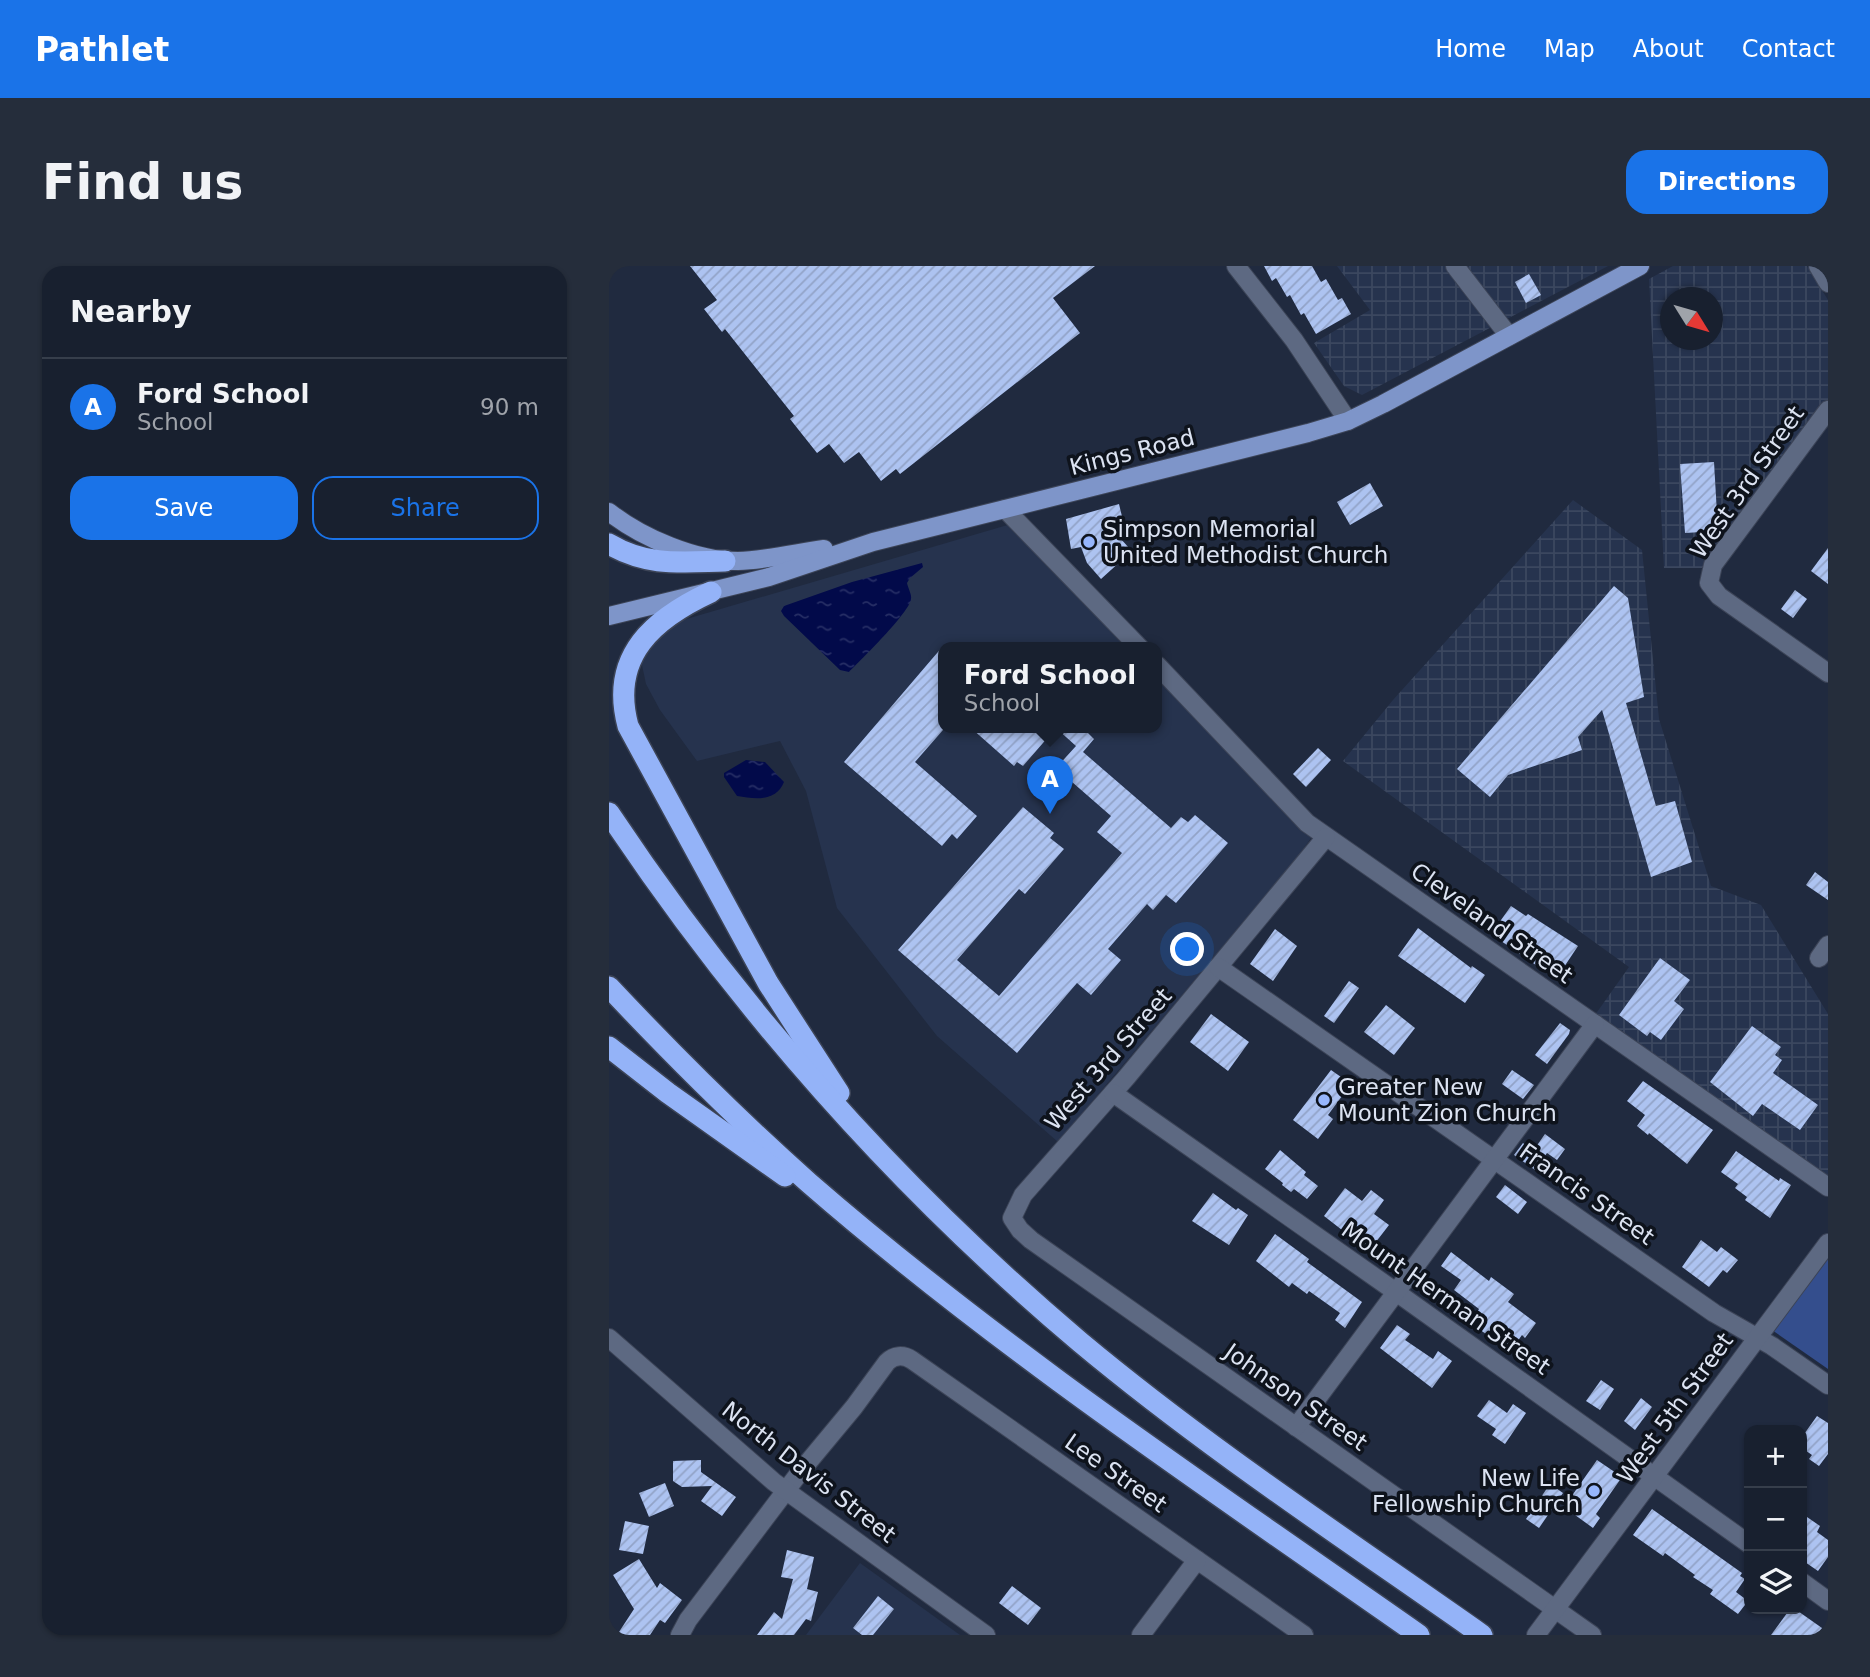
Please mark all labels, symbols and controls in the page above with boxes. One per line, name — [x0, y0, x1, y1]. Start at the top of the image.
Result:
text: Pathlet — [35, 30, 169, 69]
text: Home — [1435, 35, 1506, 63]
text: Map — [1544, 35, 1595, 63]
text: About — [1633, 35, 1704, 63]
text: Contact — [1742, 35, 1835, 63]
button: Directions — [1626, 150, 1828, 214]
text: Find us — [42, 154, 243, 211]
north arrow — [1660, 287, 1723, 350]
text: Nearby — [70, 294, 192, 329]
text: Ford School — [137, 379, 309, 409]
text: A — [84, 394, 102, 420]
text: 90 m — [480, 394, 539, 420]
street label: West 3rd Street — [1685, 401, 1809, 563]
text: School — [137, 409, 213, 435]
street label: Kings Road — [1067, 424, 1197, 480]
button: Save — [70, 476, 298, 540]
button: Share — [312, 476, 539, 540]
place label: Simpson Memorial United Methodist Church — [1103, 516, 1388, 568]
marker: Simpson Memorial United Methodist Church — [1081, 534, 1097, 550]
popup — [938, 642, 1162, 733]
text: Ford School — [964, 660, 1136, 690]
text: School — [964, 690, 1040, 716]
pin: A — [1027, 756, 1073, 814]
street label: Cleveland Street — [1406, 858, 1578, 988]
your location — [1170, 932, 1204, 966]
street label: West 3rd Street — [1039, 983, 1177, 1135]
place label: Greater New Mount Zion Church — [1338, 1074, 1557, 1126]
marker: Greater New Mount Zion Church — [1316, 1092, 1332, 1108]
street label: Francis Street — [1515, 1138, 1659, 1250]
street label: Mount Herman Street — [1337, 1216, 1555, 1380]
street label: West 5th Street — [1612, 1328, 1738, 1488]
street label: Johnson Street — [1218, 1337, 1372, 1456]
street label: North Davis Street — [717, 1396, 901, 1548]
map controls — [1744, 1425, 1807, 1614]
button: + — [1744, 1425, 1807, 1488]
street label: Lee Street — [1060, 1429, 1172, 1517]
place label: New Life Fellowship Church — [1372, 1465, 1580, 1517]
marker: New Life Fellowship Church — [1586, 1483, 1602, 1499]
button: − — [1744, 1488, 1807, 1551]
button: layers — [1744, 1551, 1807, 1614]

